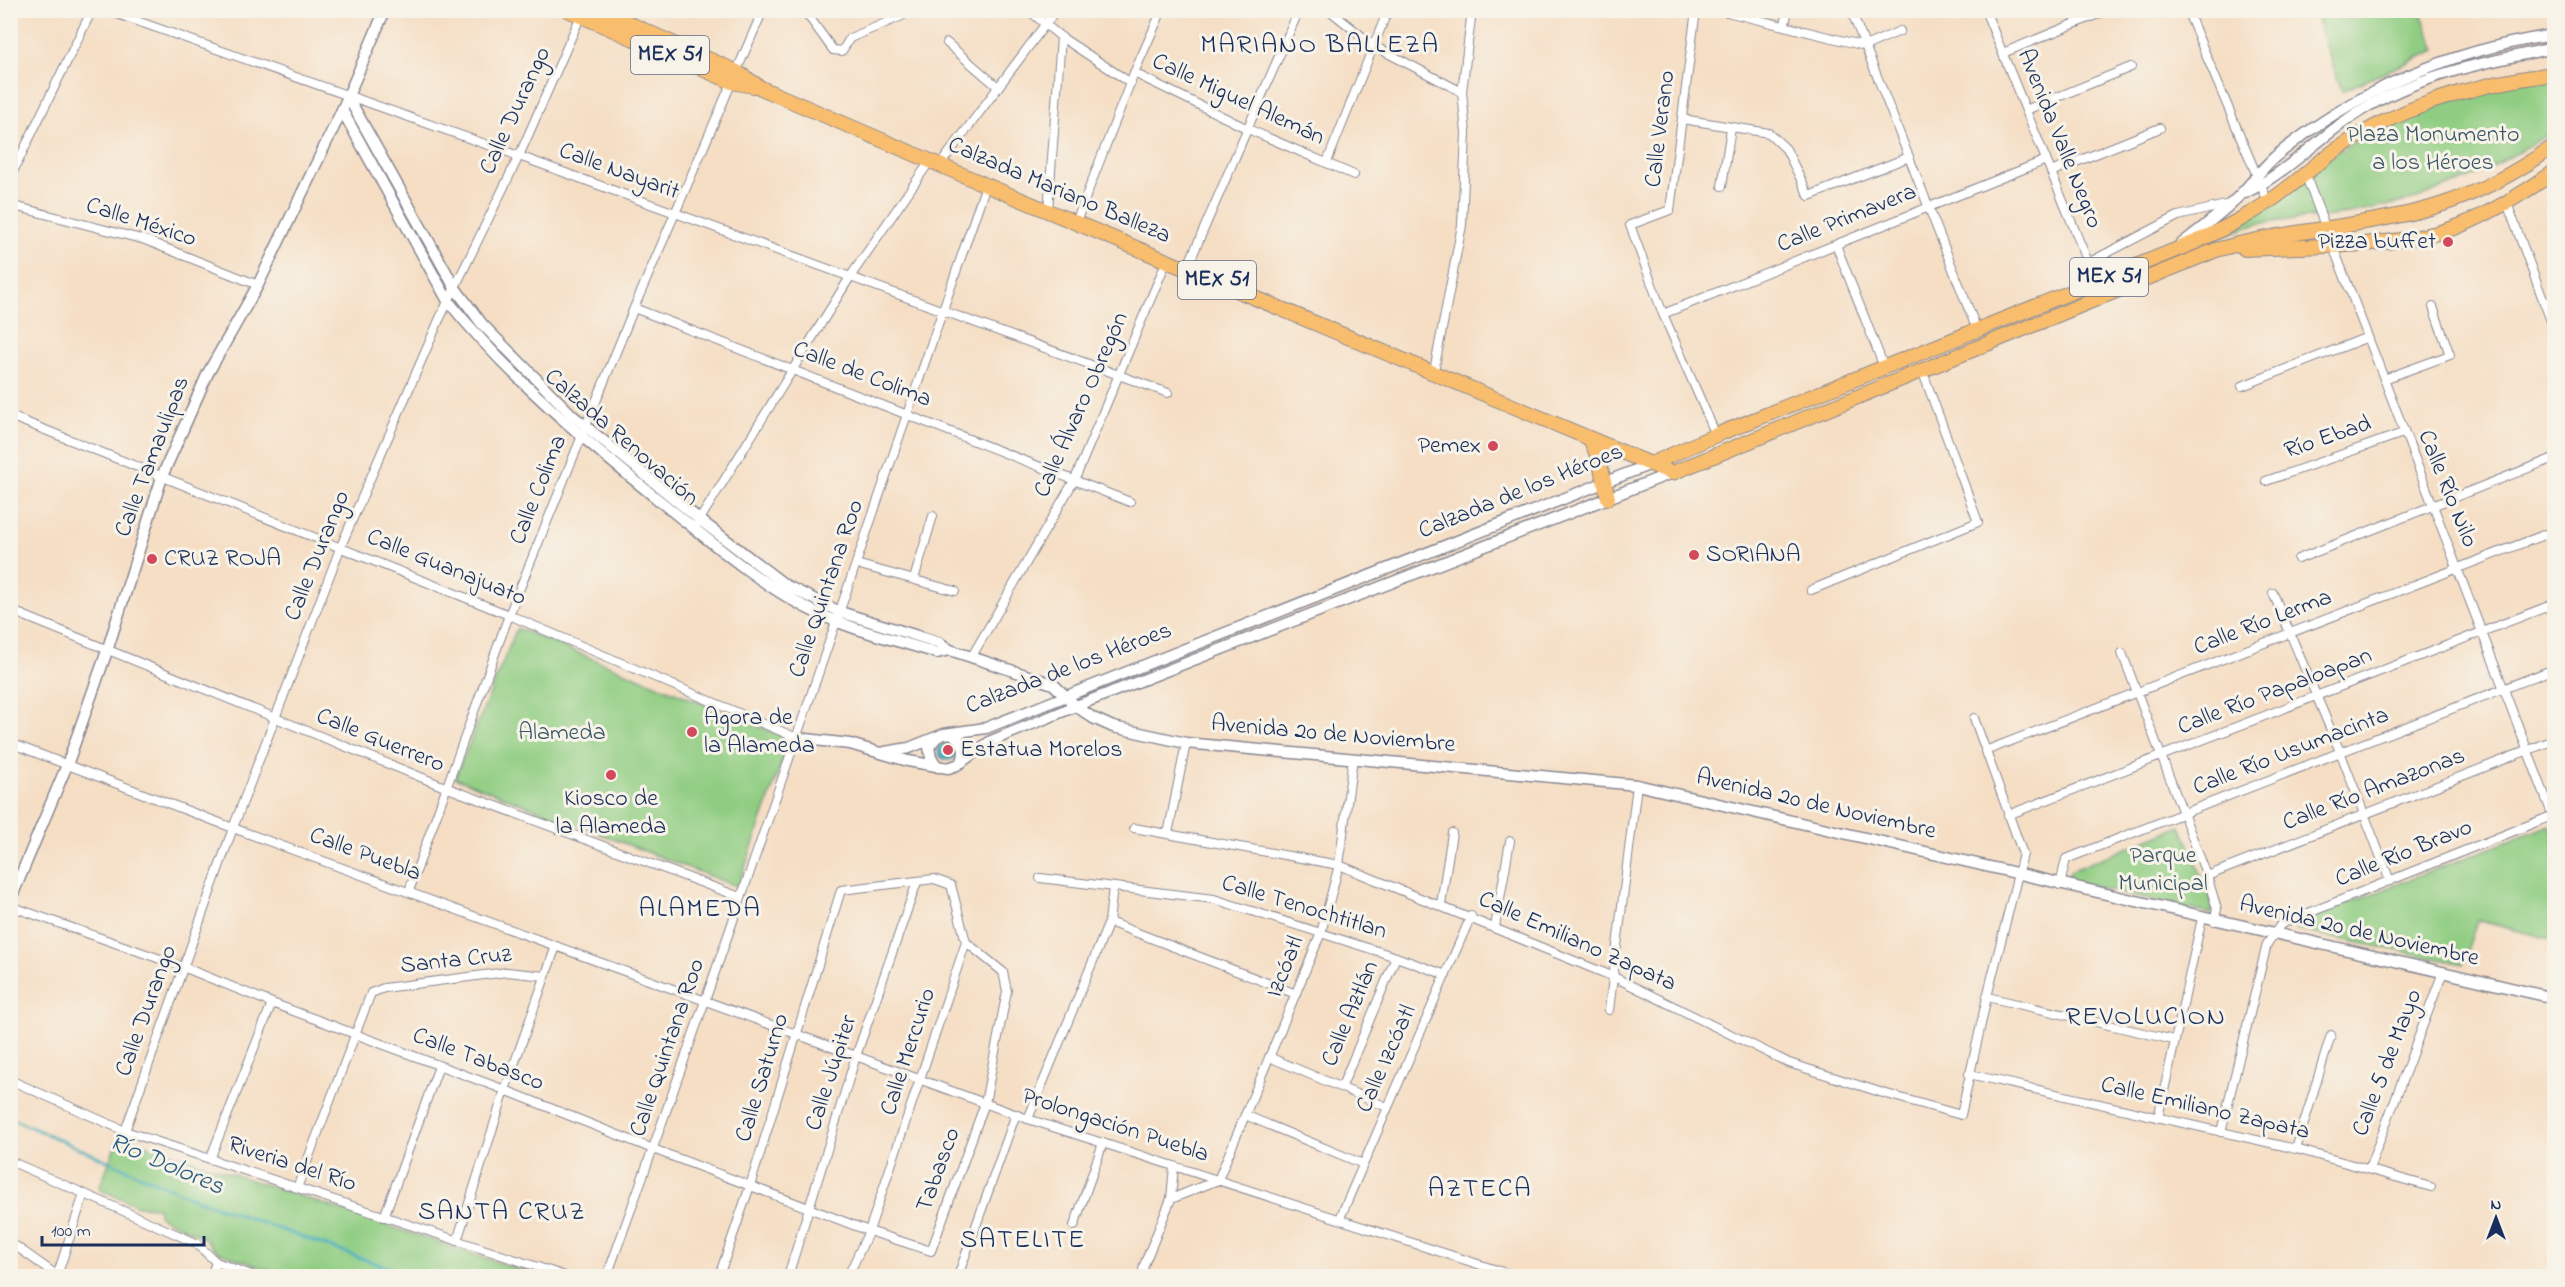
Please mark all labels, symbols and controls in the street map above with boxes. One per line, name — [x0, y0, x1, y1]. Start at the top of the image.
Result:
district label: MARIANO BALLEZA — [1200, 26, 1440, 65]
road number: MEX 51 — [631, 36, 709, 74]
street label: Calle Durango — [471, 41, 561, 181]
street label: Avenida Valle Negro — [2007, 44, 2111, 234]
street label: Calle Miguel Alemán — [1146, 45, 1330, 155]
street label: Calle Verano — [1636, 68, 1686, 190]
park label: Plaza Monumento a los Héroes — [2347, 118, 2519, 181]
street label: Calzada Mariano Balleza — [942, 128, 1176, 254]
street label: Calle Nayarit — [553, 134, 684, 211]
street label: Calle Primavera — [1772, 175, 1922, 263]
street label: Calle México — [81, 189, 201, 257]
place label: Pizza buffet — [2318, 225, 2436, 260]
marker: Pizza buffet — [2441, 235, 2455, 249]
road number: MEX 51 — [2070, 258, 2148, 296]
road number: MEX 51 — [1178, 261, 1256, 299]
street label: Calle Álvaro Obregón — [1025, 307, 1139, 503]
street label: Calle de Colima — [788, 332, 936, 418]
street label: Calzada Renovación — [536, 361, 706, 515]
street label: Calle Tamaulipas — [106, 372, 200, 542]
street label: Río Ebad — [2280, 407, 2377, 469]
street label: Calle Río Nilo — [2408, 425, 2486, 553]
place label: Pemex — [1418, 429, 1481, 464]
street label: Calle Colima — [501, 430, 577, 550]
street label: Calzada de los Héroes — [1413, 435, 1629, 549]
marker: Pemex — [1486, 439, 1500, 453]
street label: Calle Durango — [276, 486, 360, 626]
street label: Calle Quintana Roo — [780, 495, 874, 683]
street label: Calle Guanajuato — [361, 520, 531, 616]
place label: SORIANA — [1706, 538, 1800, 573]
place label: CRUZ ROJA — [164, 542, 281, 577]
marker: SORIANA — [1687, 548, 1701, 562]
marker: CRUZ ROJA — [145, 552, 159, 566]
street label: Calle Río Lerma — [2189, 581, 2337, 665]
street label: Calzada de los Héroes — [961, 614, 1177, 724]
street label: Calle Río Papaloapan — [2173, 639, 2377, 745]
street label: Calle Río Usumacinta — [2188, 698, 2394, 806]
street label: Calle Guerrero — [310, 699, 450, 783]
place label: Agora de la Alameda — [704, 701, 815, 764]
street label: Avenida 20 de Noviembre — [1209, 707, 1457, 763]
park label: Alameda — [518, 716, 606, 751]
marker: Agora de la Alameda — [685, 725, 699, 739]
place label: Estatua Morelos — [960, 733, 1122, 768]
street label: Calle Río Amazonas — [2278, 739, 2470, 841]
marker: Estatua Morelos — [941, 743, 955, 757]
street label: Avenida 20 de Noviembre — [1693, 760, 1940, 850]
marker: Kiosco de la Alameda — [604, 768, 618, 782]
place label: Kiosco de la Alameda — [556, 782, 666, 845]
street label: Calle Río Bravo — [2330, 811, 2478, 897]
street label: Calle Puebla — [304, 819, 426, 891]
park label: Parque Municipal — [2118, 839, 2208, 902]
street label: Calle Tenochtitlan — [1217, 866, 1391, 950]
street label: Calle Emiliano Zapata — [1472, 883, 1682, 1001]
street label: Avenida 20 de Noviembre — [2236, 887, 2483, 977]
district label: ALAMEDA — [639, 890, 761, 929]
street label: Izcóatl — [1258, 931, 1314, 1003]
street label: Santa Cruz — [399, 938, 514, 984]
street label: Calle Durango — [107, 940, 187, 1082]
street label: Calle Quintana Roo — [621, 954, 715, 1142]
street label: Calle Aztlán — [1313, 956, 1389, 1072]
street label: Calle Mercurio — [872, 984, 946, 1120]
street label: Calle 5 de Mayo — [2344, 984, 2433, 1142]
district label: REVOLUCION — [2066, 998, 2226, 1037]
street label: Calle Izcóatl — [1348, 999, 1426, 1119]
street label: Calle Saturno — [727, 1009, 799, 1147]
street label: Calle Júpiter — [797, 1010, 867, 1135]
street label: Calle Tabasco — [407, 1019, 549, 1101]
street label: Calle Emiliano Zapata — [2097, 1068, 2313, 1150]
street label: Prolongación Puebla — [1017, 1079, 1213, 1173]
street label: Tabasco — [908, 1123, 970, 1217]
water label: Río Dolores — [103, 1124, 230, 1207]
street label: Riveria del Río — [223, 1128, 361, 1202]
district label: AZTECA — [1428, 1170, 1532, 1209]
north arrow — [2466, 1188, 2526, 1248]
district label: SANTA CRUZ — [418, 1193, 586, 1232]
text: N — [2491, 1193, 2502, 1217]
scale bar — [42, 1209, 204, 1247]
text: 100 m — [51, 1219, 91, 1245]
district label: SATELITE — [960, 1221, 1086, 1260]

